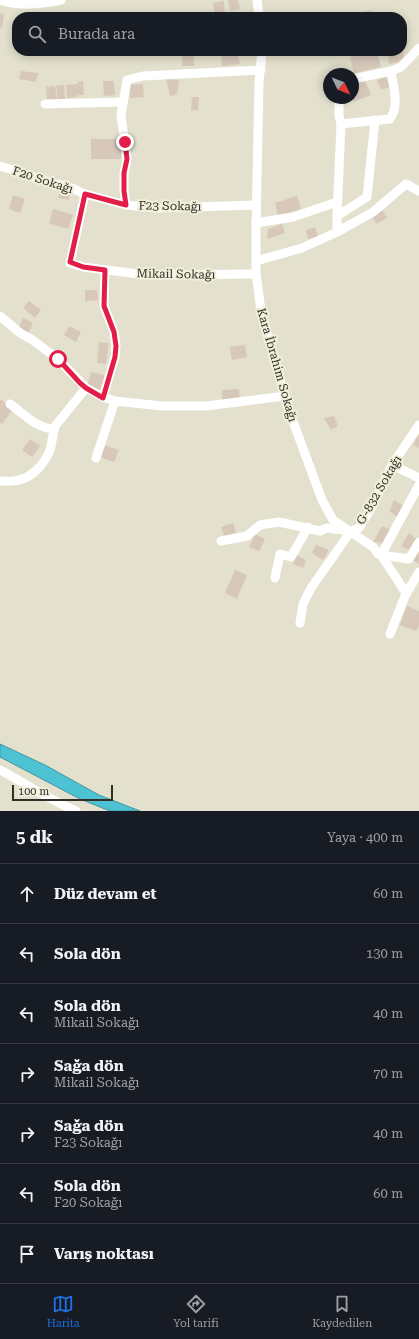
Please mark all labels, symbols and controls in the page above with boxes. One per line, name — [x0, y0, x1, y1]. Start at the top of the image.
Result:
search box — [12, 12, 407, 56]
icon: search — [26, 23, 48, 45]
text: Burada ara — [58, 25, 135, 43]
north arrow — [323, 68, 359, 104]
route end — [116, 133, 134, 151]
street label: F20 Sokağı — [11, 164, 75, 196]
street label: F23 Sokağı — [138, 198, 202, 214]
street label: Mikail Sokağı — [136, 266, 216, 282]
street label: Kara İbrahim Sokağı — [254, 306, 300, 424]
route start — [49, 350, 67, 368]
street label: G-832 Sokağı — [354, 453, 405, 527]
scale bar — [12, 783, 113, 802]
text: 100 m — [18, 785, 49, 798]
text: 5 dk — [16, 827, 53, 847]
text: Yaya · 400 m — [327, 830, 403, 845]
icon: ahead — [16, 883, 38, 905]
text: Düz devam et — [54, 885, 157, 903]
text: 60 m — [373, 886, 403, 901]
icon: left — [16, 943, 38, 965]
text: Sola dön — [54, 945, 121, 963]
text: 130 m — [366, 946, 403, 961]
text: Sola dön — [54, 997, 121, 1015]
icon: left — [16, 1003, 38, 1025]
text: 40 m — [373, 1006, 403, 1021]
text: Mikail Sokağı — [54, 1015, 139, 1030]
text: Sağa dön — [54, 1057, 124, 1075]
icon: right — [16, 1063, 38, 1085]
text: 70 m — [373, 1066, 403, 1081]
text: Mikail Sokağı — [54, 1075, 139, 1090]
text: Sağa dön — [54, 1117, 124, 1135]
icon: right — [16, 1123, 38, 1145]
text: 40 m — [373, 1126, 403, 1141]
text: F23 Sokağı — [54, 1135, 122, 1150]
text: Sola dön — [54, 1177, 121, 1195]
icon: left — [16, 1183, 38, 1205]
text: 60 m — [373, 1186, 403, 1201]
text: F20 Sokağı — [54, 1195, 122, 1210]
icon: arrive — [16, 1243, 38, 1265]
text: Varış noktası — [54, 1245, 154, 1263]
tab: Harita — [47, 1293, 80, 1330]
tab: Yol tarifi — [173, 1293, 219, 1330]
tab: Kaydedilen — [312, 1293, 372, 1330]

